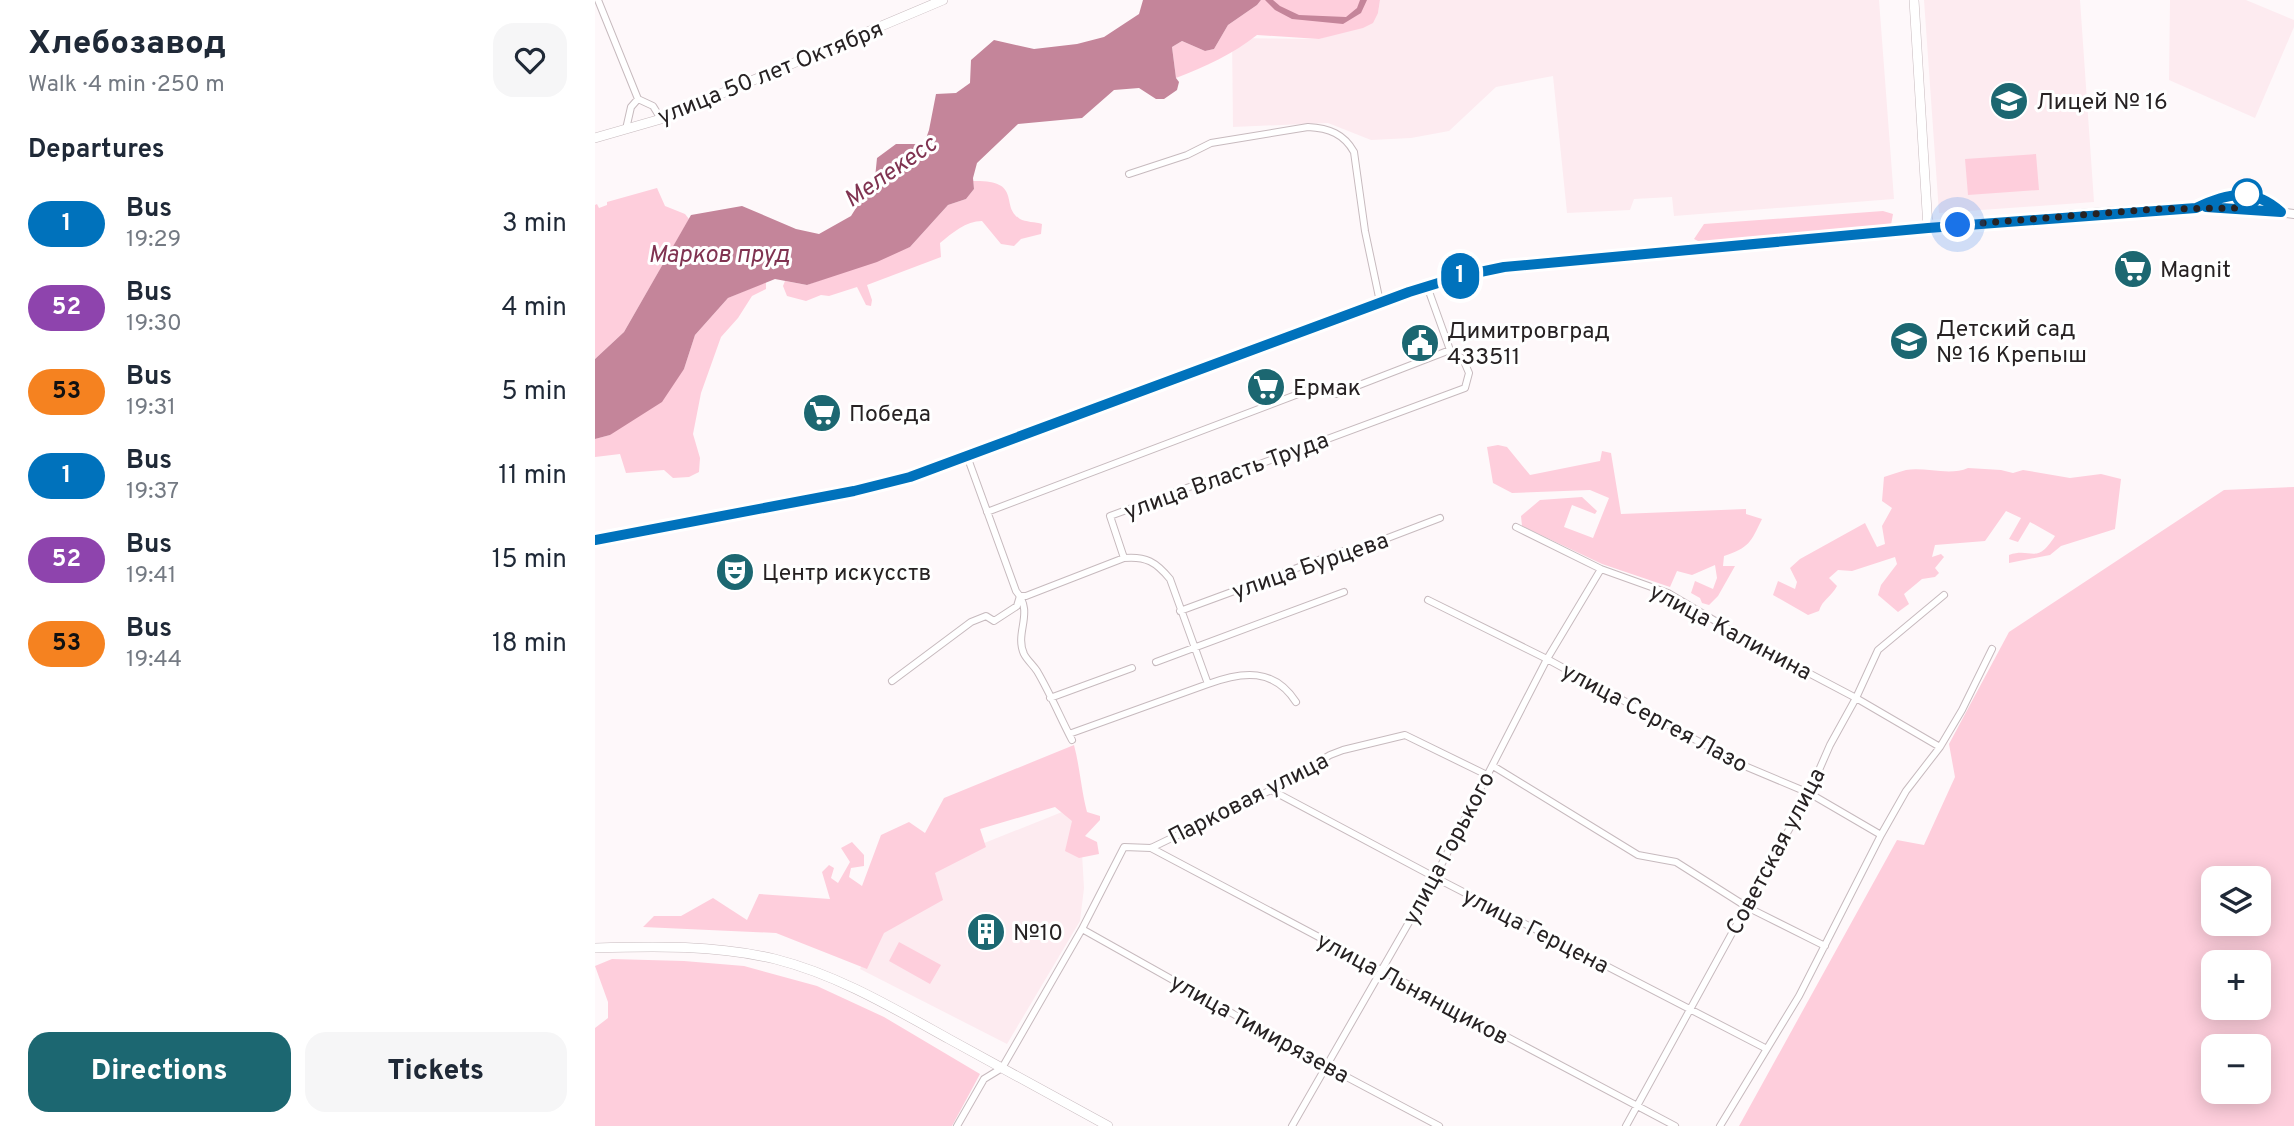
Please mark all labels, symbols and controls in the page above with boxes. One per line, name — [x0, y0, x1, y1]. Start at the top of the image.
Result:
street label: улица 50 лет Октября — [654, 16, 888, 133]
button: heart — [493, 23, 567, 97]
text: Хлебозавод — [28, 24, 226, 66]
text: Walk · 4 min · 250 m — [28, 71, 225, 100]
school or university icon: Лицей № 16 — [1988, 80, 2030, 122]
place label: Лицей № 16 — [2036, 89, 2168, 118]
water label: Мелекесс — [839, 130, 944, 215]
text: Departures — [28, 134, 165, 167]
unlabelled marker — [2232, 179, 2262, 209]
text: Bus — [126, 193, 172, 226]
your location — [1940, 207, 1975, 242]
text: 3 min — [502, 208, 567, 241]
text: 1 — [62, 209, 71, 239]
text: 19:29 — [126, 226, 181, 255]
water label: Марков пруд — [648, 241, 790, 271]
supermarket icon: Magnit — [2112, 248, 2154, 290]
line badge: 1 — [1437, 253, 1483, 299]
place label: Magnit — [2160, 257, 2231, 286]
text: 1 — [1455, 261, 1465, 291]
text: Bus — [126, 277, 172, 310]
text: 4 min — [501, 292, 567, 325]
text: 52 — [52, 293, 81, 323]
text: 19:30 — [126, 310, 182, 339]
place label: Детский сад № 16 Крепыш — [1936, 316, 2087, 371]
place label: Димитровград 433511 — [1447, 318, 1610, 373]
school or university icon: Детский сад № 16 Крепыш — [1888, 320, 1930, 362]
public building icon: Димитровград 433511 — [1399, 322, 1441, 364]
text: Bus — [126, 361, 172, 394]
supermarket icon: Ермак — [1245, 366, 1287, 408]
place label: Ермак — [1293, 375, 1361, 404]
text: 5 min — [501, 376, 567, 409]
text: 53 — [52, 377, 81, 407]
supermarket icon: Победа — [801, 392, 843, 434]
text: 19:31 — [126, 394, 176, 423]
place label: Победа — [849, 401, 931, 430]
street label: улица Власть Труда — [1121, 427, 1333, 528]
text: Bus — [126, 445, 172, 478]
text: 11 min — [498, 460, 567, 493]
text: 1 — [62, 461, 71, 491]
text: 19:37 — [126, 478, 179, 507]
street label: улица Бурцева — [1229, 527, 1393, 608]
text: Bus — [126, 529, 172, 562]
text: 15 min — [492, 544, 567, 577]
text: 52 — [52, 545, 81, 575]
theatre icon: Центр искусств — [714, 551, 756, 593]
place label: Центр искусств — [762, 560, 931, 589]
text: 19:41 — [126, 562, 176, 591]
street label: улица Калинина — [1644, 578, 1816, 688]
text: Bus — [126, 613, 172, 646]
text: 18 min — [492, 628, 567, 661]
text: 53 — [52, 629, 81, 659]
text: 19:44 — [126, 646, 182, 675]
street label: улица Сергея Лазо — [1556, 658, 1752, 781]
street label: Парковая улица — [1164, 747, 1334, 853]
street label: Советская улица — [1721, 764, 1833, 941]
street label: улица Горького — [1398, 768, 1503, 931]
map controls — [2201, 866, 2271, 1104]
button: layers — [2201, 866, 2271, 936]
street label: улица Герцена — [1457, 883, 1613, 982]
building icon: №10 — [965, 911, 1007, 953]
place label: №10 — [1013, 920, 1063, 949]
street label: улица Льнянщиков — [1311, 927, 1513, 1053]
button: + — [2201, 950, 2271, 1020]
street label: улица Тимирязева — [1164, 969, 1354, 1091]
button: Directions — [28, 1032, 291, 1112]
button: Tickets — [305, 1032, 567, 1112]
button: − — [2201, 1034, 2271, 1104]

